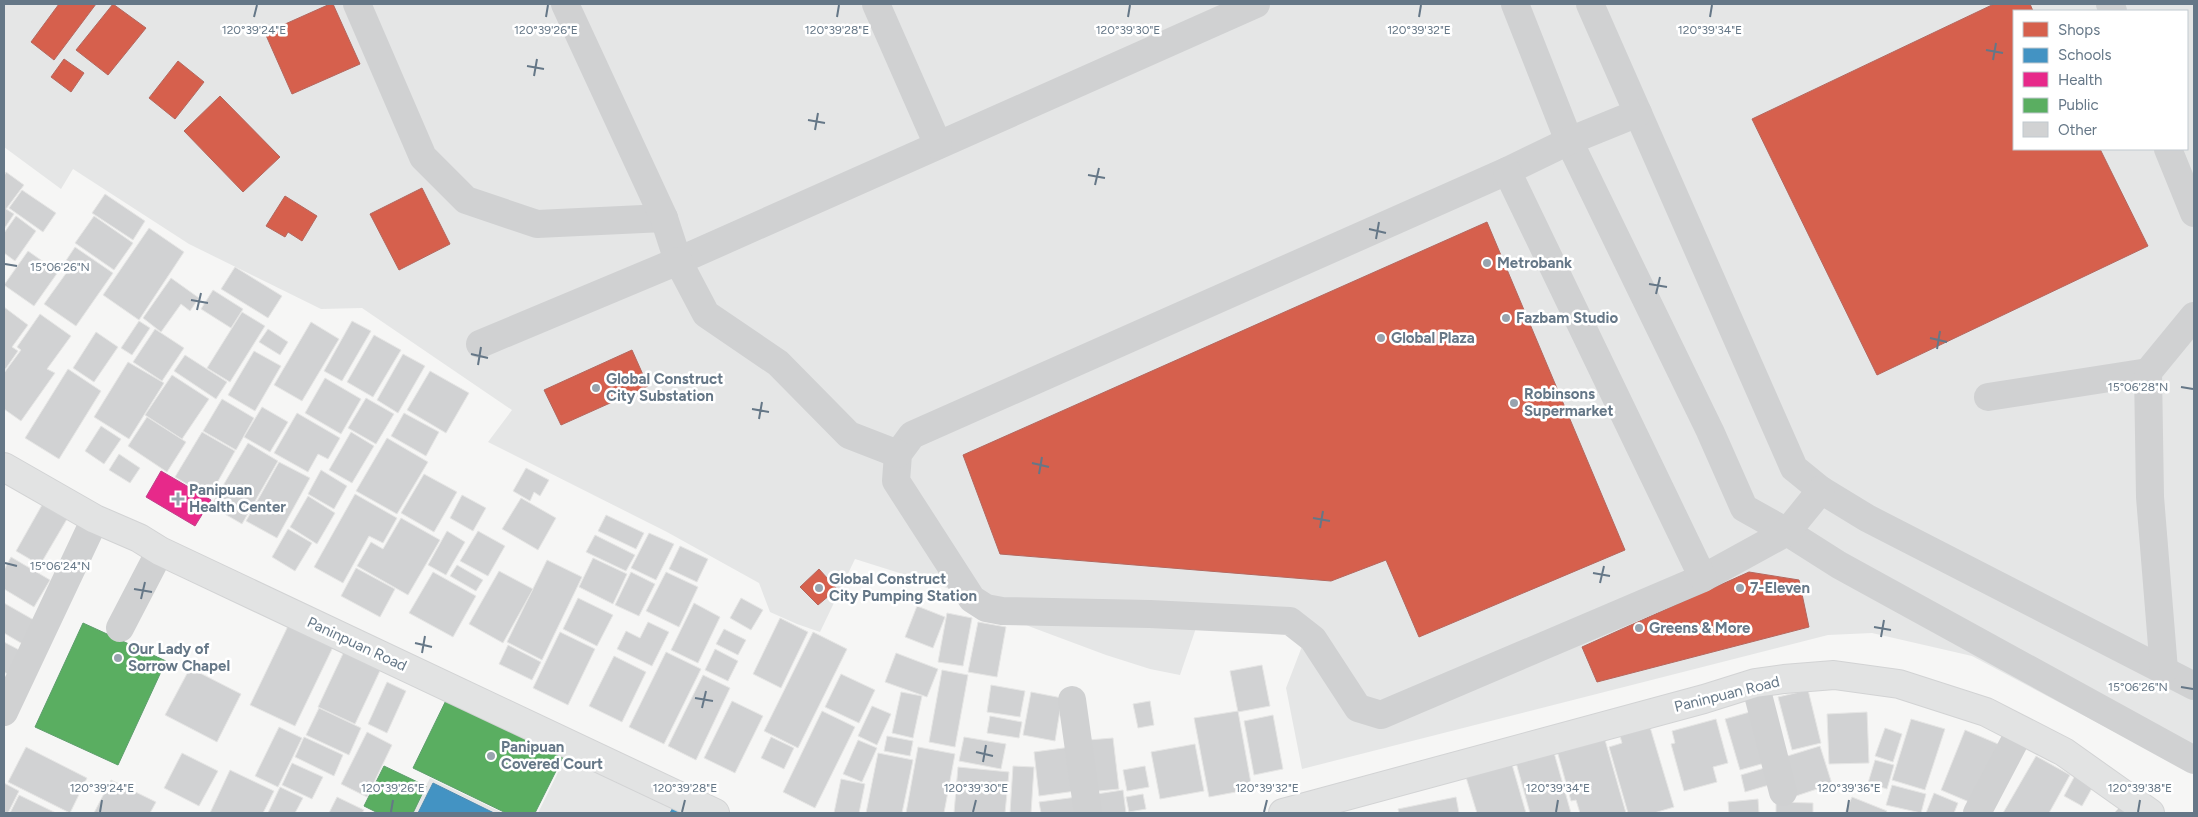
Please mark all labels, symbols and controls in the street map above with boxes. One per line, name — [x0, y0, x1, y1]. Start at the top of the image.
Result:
legend — [2013, 10, 2188, 150]
text: Shops — [2058, 21, 2100, 39]
text: 120°39'24"E — [222, 23, 286, 37]
text: 120°39'26"E — [514, 23, 578, 37]
text: 120°39'28"E — [805, 23, 869, 37]
text: 120°39'30"E — [1096, 23, 1160, 37]
text: 120°39'32"E — [1387, 23, 1451, 37]
text: 120°39'34"E — [1678, 23, 1742, 37]
text: Schools — [2058, 46, 2111, 64]
text: Health — [2058, 71, 2102, 89]
text: Public — [2058, 96, 2099, 114]
text: Other — [2058, 121, 2097, 139]
place label: Metrobank — [1497, 254, 1572, 272]
marker: Metrobank — [1481, 257, 1493, 269]
text: 15°06'26"N — [30, 260, 90, 274]
place label: Fazbam Studio — [1516, 309, 1618, 327]
marker: Fazbam Studio — [1500, 312, 1512, 324]
place label: Global Plaza — [1391, 329, 1475, 347]
marker: Global Plaza — [1375, 332, 1387, 344]
place label: Global Construct City Substation — [606, 370, 723, 405]
text: 15°06'28"N — [2108, 380, 2168, 394]
marker: Global Construct City Substation — [590, 382, 602, 394]
place label: Robinsons Supermarket — [1524, 385, 1613, 420]
marker: Robinsons Supermarket — [1508, 397, 1520, 409]
place label: Panipuan Health Center — [189, 481, 286, 516]
marker: Panipuan Health Center — [171, 492, 185, 506]
text: 15°06'24"N — [30, 559, 90, 573]
place label: Global Construct City Pumping Station — [829, 570, 977, 605]
place label: 7-Eleven — [1750, 579, 1810, 597]
marker: Global Construct City Pumping Station — [813, 582, 825, 594]
marker: 7-Eleven — [1734, 582, 1746, 594]
street label: Paninpuan Road — [304, 613, 410, 675]
place label: Greens & More — [1649, 619, 1751, 637]
marker: Greens & More — [1633, 622, 1645, 634]
place label: Our Lady of Sorrow Chapel — [128, 640, 230, 675]
marker: Our Lady of Sorrow Chapel — [112, 652, 124, 664]
street label: Paninpuan Road — [1672, 672, 1782, 716]
text: 15°06'26"N — [2108, 680, 2168, 694]
place label: Panipuan Covered Court — [501, 738, 603, 773]
marker: Panipuan Covered Court — [485, 750, 497, 762]
text: 120°39'24"E — [70, 781, 134, 795]
text: 120°39'26"E — [361, 781, 425, 795]
text: 120°39'28"E — [653, 781, 717, 795]
text: 120°39'30"E — [944, 781, 1008, 795]
text: 120°39'32"E — [1235, 781, 1299, 795]
text: 120°39'34"E — [1526, 781, 1590, 795]
text: 120°39'36"E — [1817, 781, 1881, 795]
text: 120°39'38"E — [2108, 781, 2172, 795]

